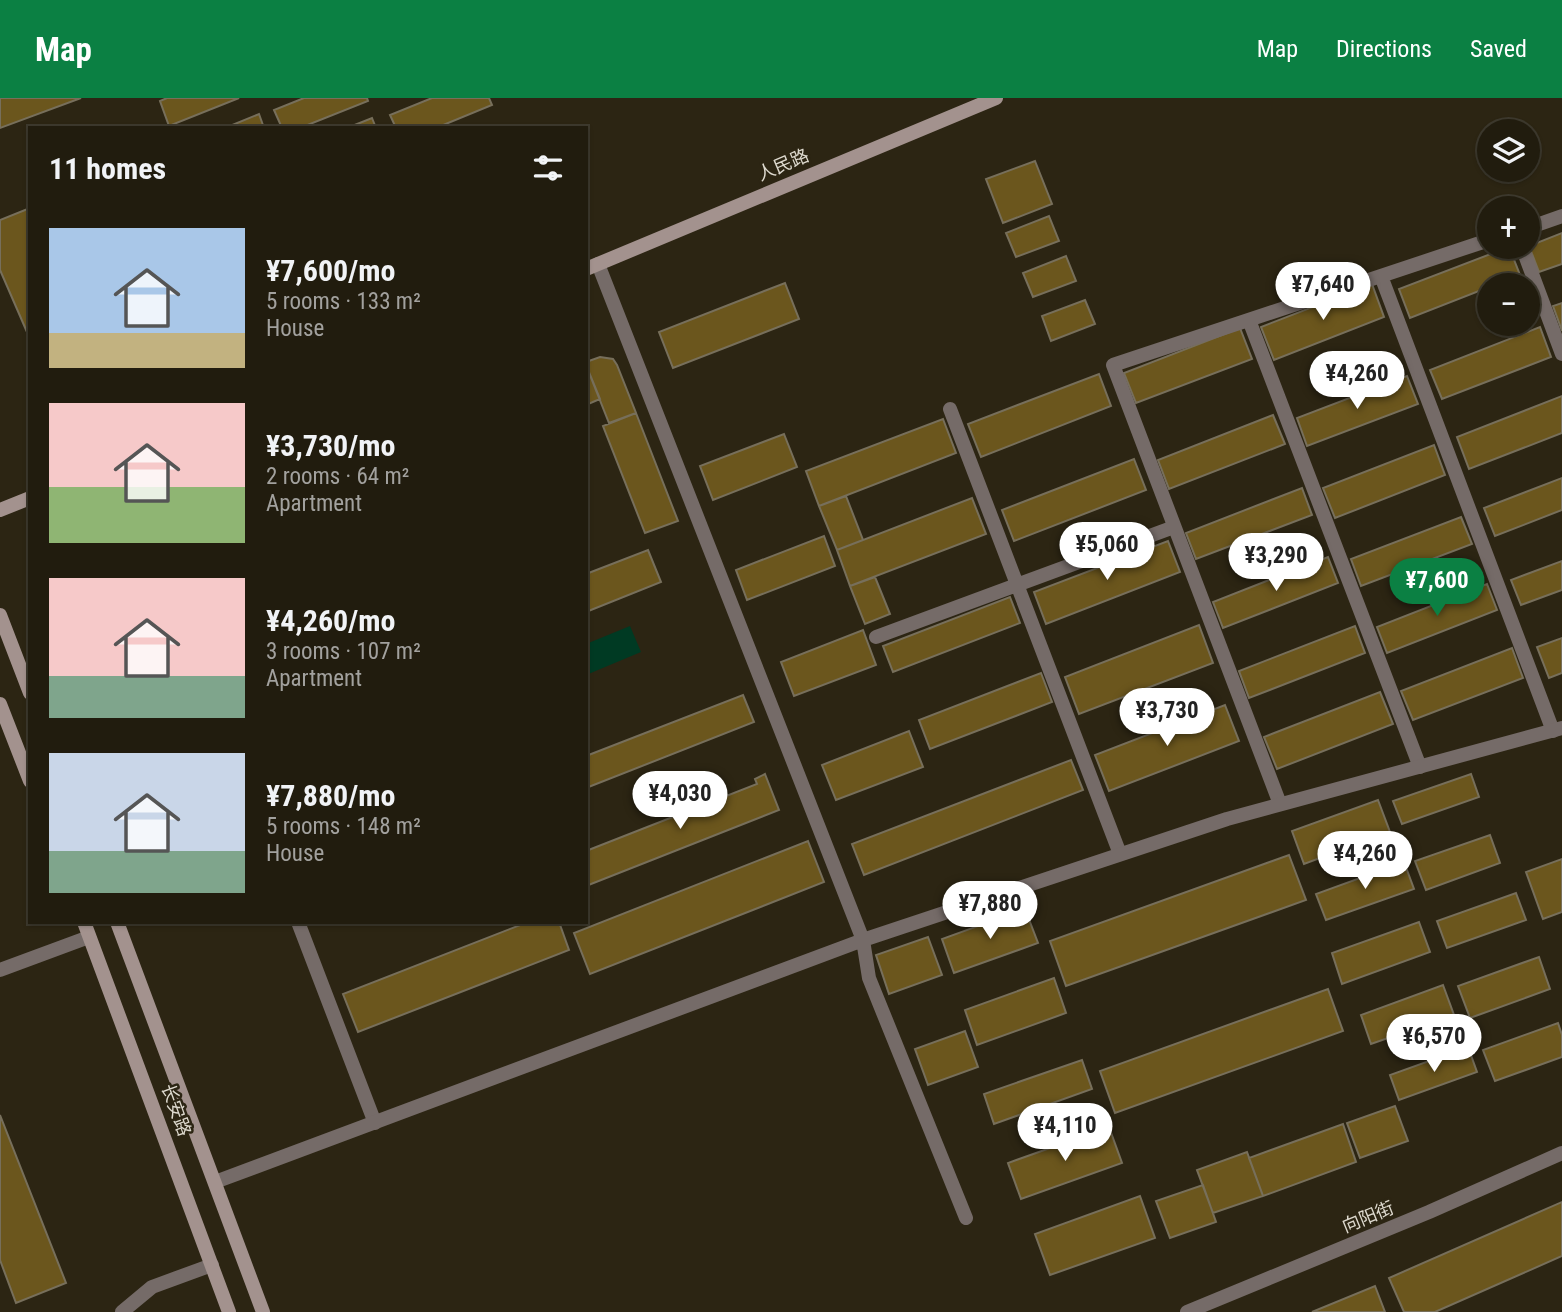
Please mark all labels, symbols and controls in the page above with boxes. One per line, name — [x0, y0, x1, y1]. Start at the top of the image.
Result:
text: Map — [35, 30, 92, 69]
text: Map — [1257, 35, 1298, 63]
text: Directions — [1336, 35, 1432, 63]
text: Saved — [1470, 35, 1527, 63]
map controls — [1477, 119, 1540, 336]
button: layers — [1477, 119, 1540, 182]
street label: 人民路 — [754, 144, 812, 185]
icon: filters — [529, 149, 567, 187]
text: 11 homes — [49, 151, 166, 186]
button: + — [1477, 196, 1540, 259]
text: ¥7,600/mo — [266, 253, 395, 288]
icon: home — [105, 256, 189, 340]
pin: ¥7,640 — [1266, 262, 1380, 322]
text: ¥7,640 — [1291, 271, 1355, 298]
button: − — [1477, 273, 1540, 336]
text: 5 rooms · 133 m² — [266, 288, 421, 315]
text: House — [266, 315, 324, 342]
pin: ¥4,260 — [1300, 352, 1414, 411]
text: ¥4,260 — [1325, 360, 1389, 387]
text: ¥3,730/mo — [266, 428, 395, 463]
icon: home — [105, 431, 189, 515]
text: 2 rooms · 64 m² — [266, 463, 409, 490]
text: Apartment — [266, 490, 362, 517]
pin: ¥5,060 — [1050, 522, 1164, 582]
text: ¥5,060 — [1075, 531, 1139, 558]
pin: ¥3,290 — [1219, 533, 1333, 593]
text: ¥3,290 — [1244, 542, 1308, 569]
pin: ¥7,600 — [1380, 559, 1494, 618]
text: ¥7,600 — [1405, 567, 1469, 594]
text: ¥4,260/mo — [266, 603, 395, 638]
icon: home — [105, 606, 189, 690]
text: 3 rooms · 107 m² — [266, 638, 421, 665]
text: Apartment — [266, 665, 362, 692]
pin: ¥3,730 — [1110, 688, 1224, 748]
text: ¥3,730 — [1135, 697, 1199, 724]
pin: ¥4,030 — [623, 772, 737, 831]
text: ¥7,880/mo — [266, 778, 395, 813]
text: ¥4,030 — [648, 780, 712, 807]
icon: home — [105, 781, 189, 865]
text: 5 rooms · 148 m² — [266, 813, 421, 840]
pin: ¥4,260 — [1308, 832, 1422, 891]
text: House — [266, 840, 324, 867]
text: ¥4,260 — [1333, 840, 1397, 867]
pin: ¥7,880 — [933, 882, 1047, 941]
text: ¥7,880 — [958, 890, 1022, 917]
pin: ¥6,570 — [1377, 1014, 1491, 1074]
text: ¥6,570 — [1402, 1023, 1466, 1050]
street label: 长安路 — [157, 1081, 196, 1139]
pin: ¥4,110 — [1008, 1104, 1122, 1163]
text: ¥4,110 — [1033, 1112, 1097, 1139]
street label: 向阳街 — [1339, 1197, 1397, 1236]

